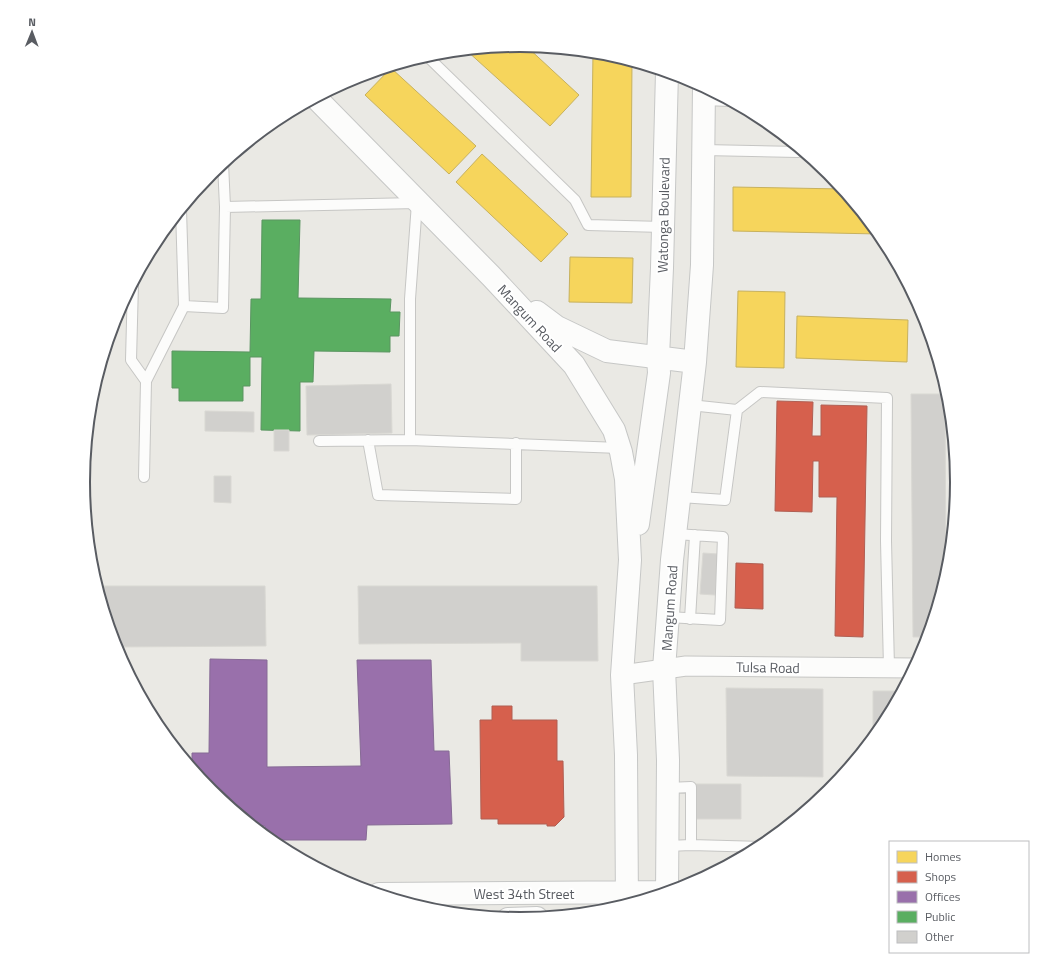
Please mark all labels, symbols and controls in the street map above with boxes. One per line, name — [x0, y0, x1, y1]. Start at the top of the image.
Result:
north arrow — [12, 12, 52, 52]
text: N — [28, 14, 36, 30]
street label: Watonga Boulevard — [651, 157, 675, 273]
street label: Mangum Road — [493, 279, 567, 357]
street label: Mangum Road — [656, 564, 682, 652]
street label: Tulsa Road — [736, 656, 800, 678]
legend — [889, 841, 1029, 953]
text: Homes — [925, 847, 961, 866]
text: Shops — [925, 867, 957, 886]
street label: West 34th Street — [474, 883, 575, 904]
text: Offices — [925, 887, 961, 906]
text: Public — [925, 907, 955, 926]
text: Other — [925, 927, 954, 946]

